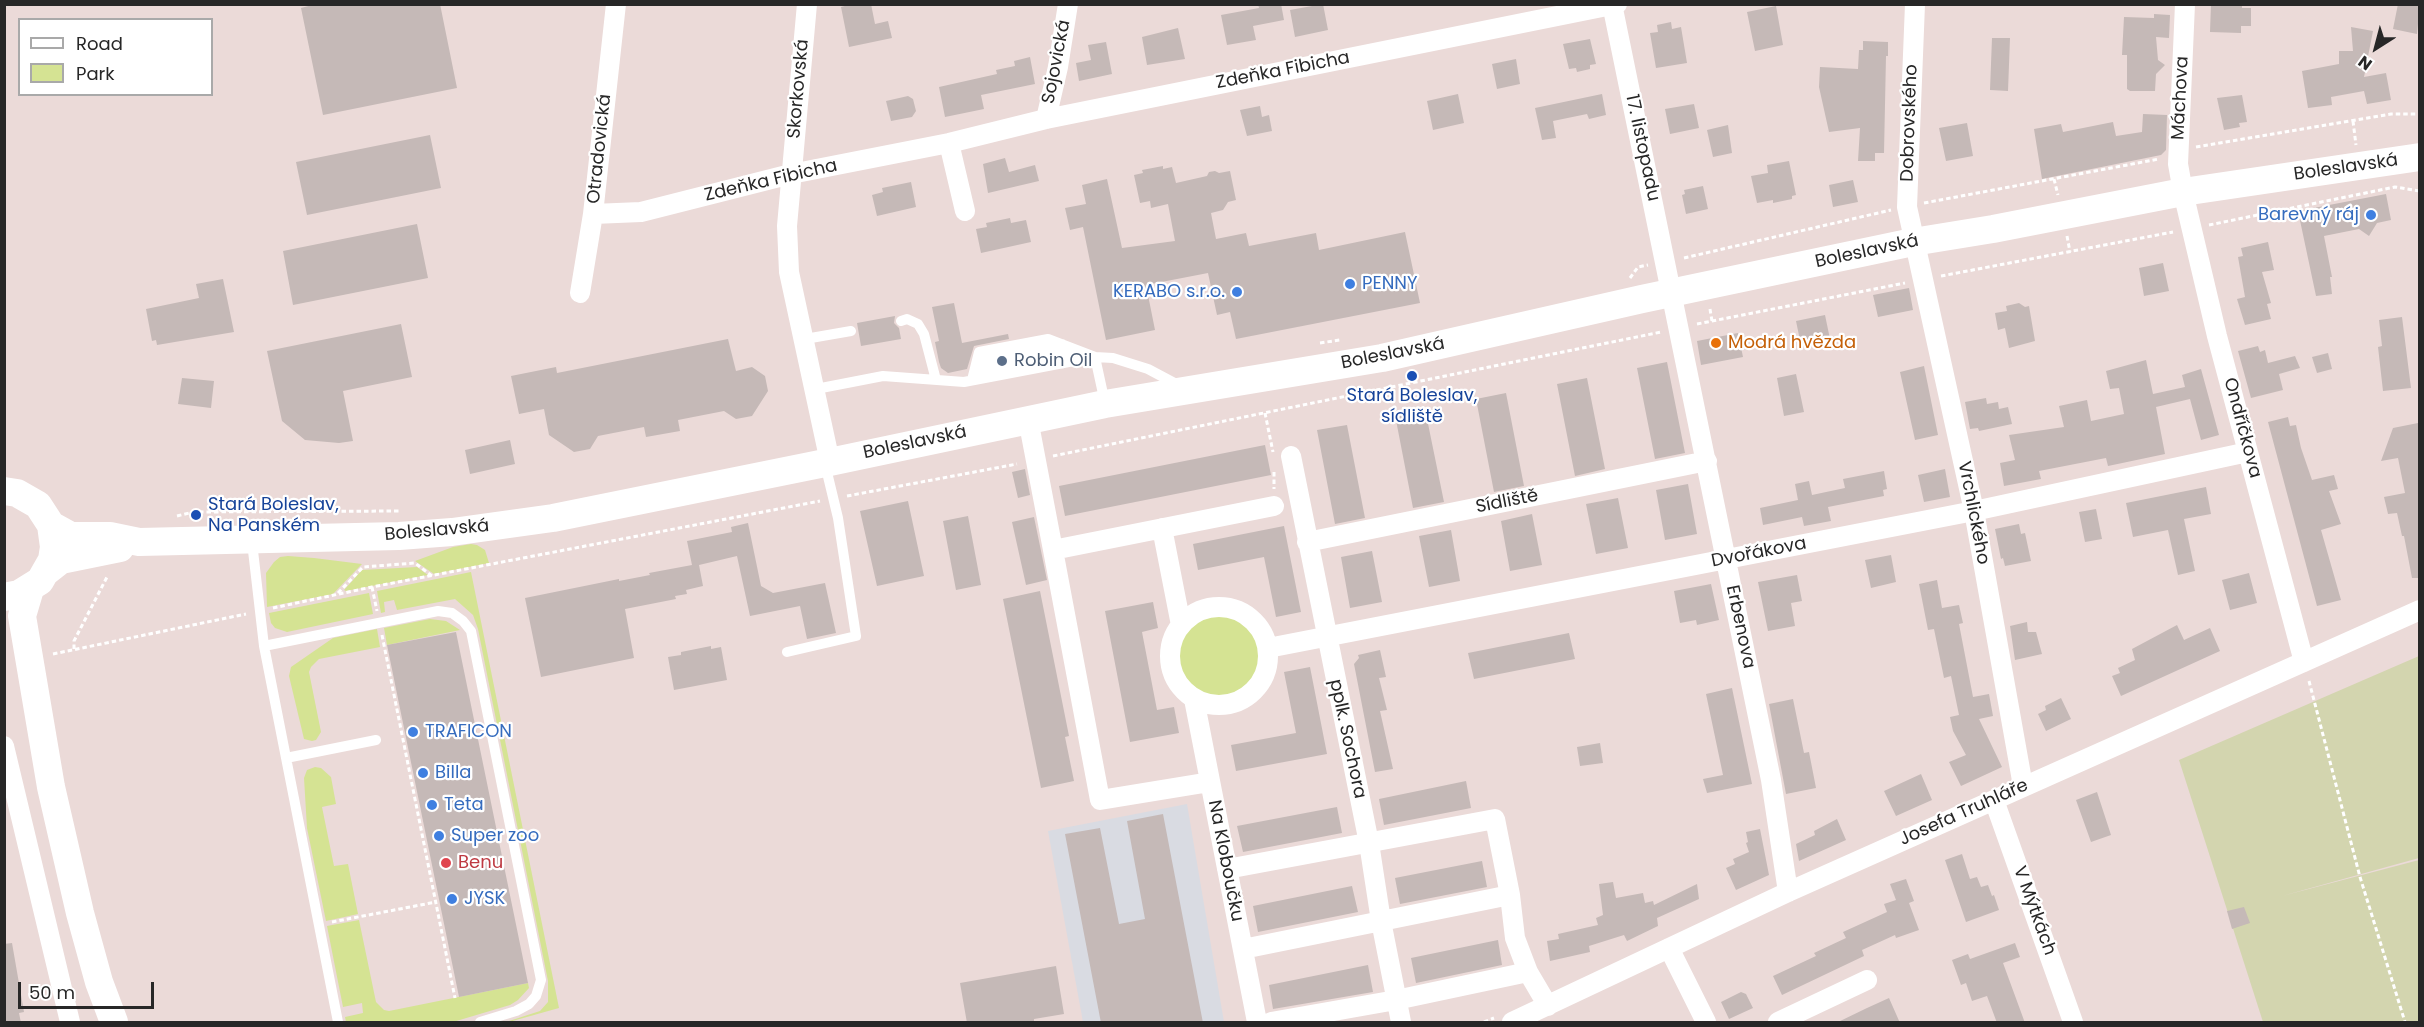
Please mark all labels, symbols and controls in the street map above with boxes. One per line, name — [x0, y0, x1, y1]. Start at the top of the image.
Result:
legend — [18, 18, 213, 96]
street label: Sojovická — [1038, 18, 1076, 106]
north arrow — [2346, 18, 2406, 78]
text: Road — [76, 31, 123, 56]
street label: Skorkovská — [784, 38, 814, 140]
street label: Zdeňka Fibicha — [1214, 47, 1352, 95]
text: N — [2353, 50, 2377, 76]
street label: Máchova — [2168, 56, 2194, 140]
text: Park — [76, 61, 115, 86]
street label: Dobrovského — [1897, 64, 1923, 182]
street label: Otradovická — [584, 93, 616, 205]
street label: 17. listopadu — [1620, 93, 1664, 203]
street label: Boleslavská — [2292, 150, 2400, 186]
street label: Zdeňka Fibicha — [703, 155, 839, 207]
place label: Barevný ráj — [2258, 204, 2359, 226]
marker: Barevný ráj — [2364, 208, 2378, 222]
street label: Boleslavská — [1813, 231, 1921, 273]
place label: PENNY — [1362, 273, 1417, 295]
marker: PENNY — [1343, 277, 1357, 291]
place label: KERABO s.r.o. — [1113, 281, 1225, 303]
marker: KERABO s.r.o. — [1230, 285, 1244, 299]
place label: Modrá hvězda — [1728, 332, 1856, 354]
street label: Boleslavská — [1339, 333, 1447, 375]
marker: Modrá hvězda — [1709, 336, 1723, 350]
place label: Robin Oil — [1014, 350, 1092, 372]
marker: Robin Oil — [995, 354, 1009, 368]
marker: Stará Boleslav, sídliště — [1405, 369, 1419, 383]
street label: Ondříčkova — [2218, 375, 2266, 481]
place label: Stará Boleslav, sídliště — [1347, 385, 1477, 428]
street label: Boleslavská — [861, 422, 969, 464]
street label: Vrchlického — [1952, 460, 1994, 566]
street label: Sídliště — [1474, 485, 1540, 519]
place label: Stará Boleslav, Na Panském — [208, 494, 339, 536]
marker: Stará Boleslav, Na Panském — [189, 508, 203, 522]
street label: Boleslavská — [384, 516, 490, 546]
street label: Dvořákova — [1710, 533, 1808, 573]
street label: Erbenova — [1721, 583, 1759, 671]
street label: pplk. Sochora — [1324, 677, 1370, 801]
place label: TRAFICON — [425, 721, 512, 743]
marker: TRAFICON — [406, 725, 420, 739]
place label: Billa — [435, 762, 471, 784]
marker: Billa — [416, 766, 430, 780]
street label: Josefa Truhláře — [1896, 775, 2032, 851]
place label: Teta — [444, 794, 484, 816]
marker: Teta — [425, 798, 439, 812]
street label: Na Kloboučku — [1203, 798, 1247, 924]
place label: Super zoo — [451, 825, 539, 847]
marker: Super zoo — [432, 829, 446, 843]
place label: Benu — [458, 852, 503, 874]
marker: Benu — [439, 856, 453, 870]
street label: V Mýtkách — [2008, 864, 2060, 958]
place label: JYSK — [464, 888, 505, 910]
marker: JYSK — [445, 892, 459, 906]
scale bar — [21, 970, 158, 1008]
text: 50 m — [29, 980, 75, 1005]

